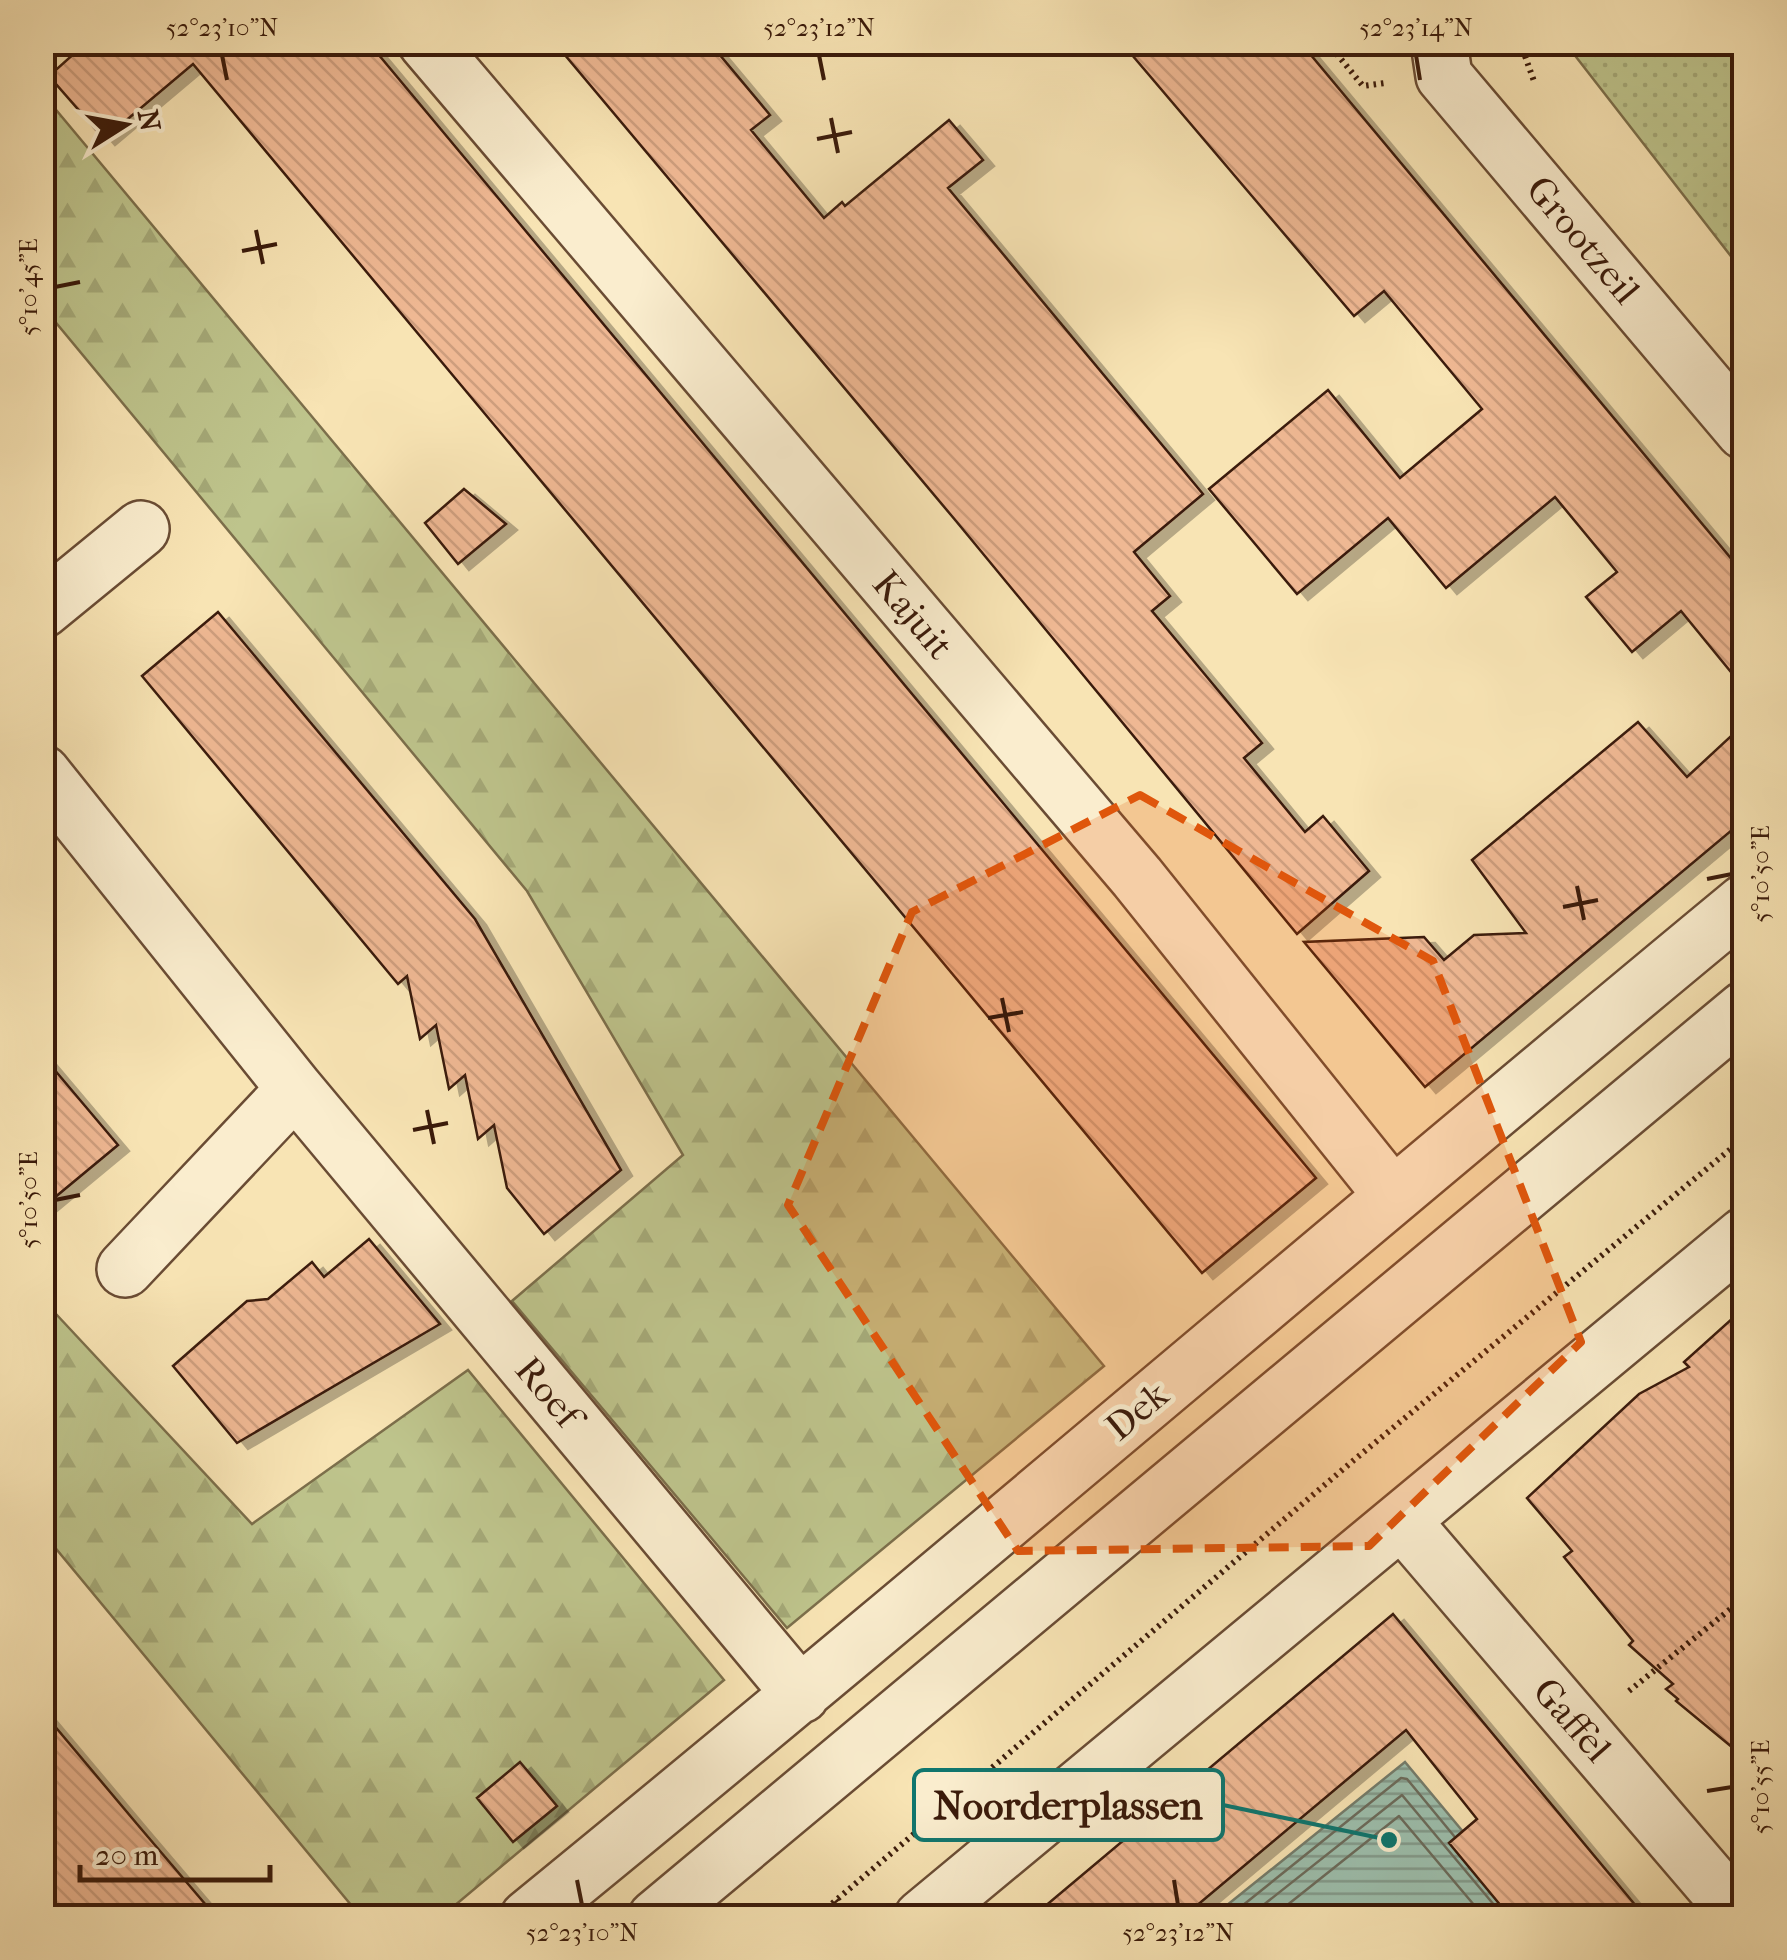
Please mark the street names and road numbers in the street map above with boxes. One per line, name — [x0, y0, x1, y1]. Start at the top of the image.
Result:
street label: Grootzeil — [1517, 167, 1649, 313]
street label: Kajuit — [863, 562, 963, 669]
street label: Roef — [506, 1348, 595, 1442]
street label: Dek — [1097, 1372, 1178, 1450]
street label: Gaffel — [1524, 1669, 1620, 1771]

